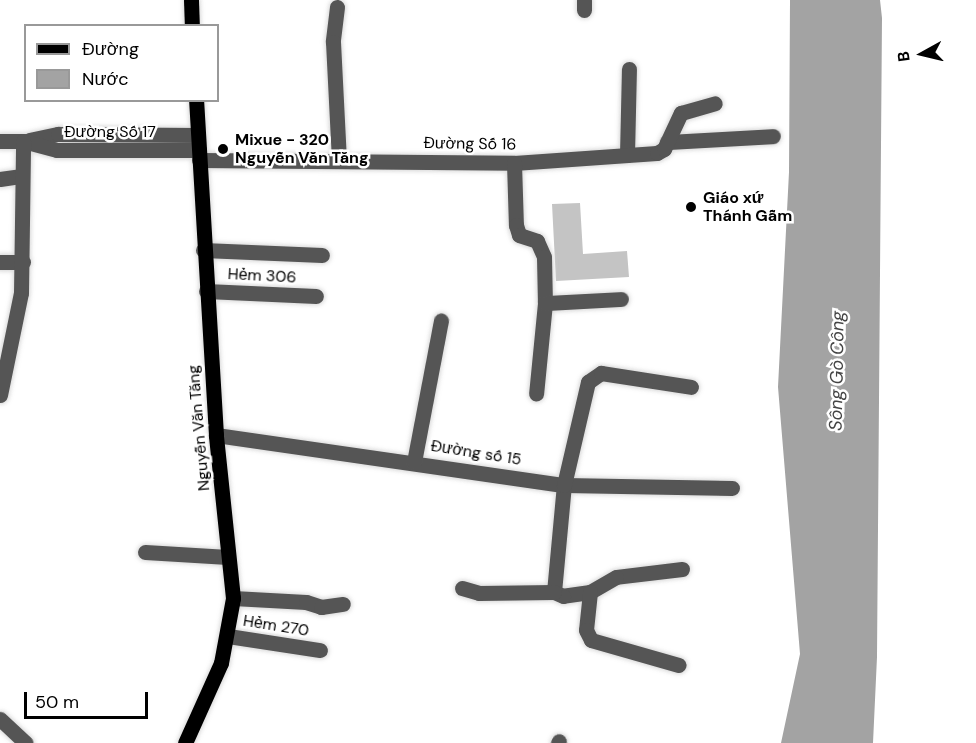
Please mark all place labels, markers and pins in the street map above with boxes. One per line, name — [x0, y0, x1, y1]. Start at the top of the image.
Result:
place label: Mixue - 320 Nguyễn Văn Tăng — [235, 130, 369, 168]
marker: Mixue - 320 Nguyễn Văn Tăng — [216, 142, 230, 156]
place label: Giáo xứ Thánh Gẫm — [703, 188, 792, 226]
marker: Giáo xứ Thánh Gẫm — [684, 200, 698, 214]

